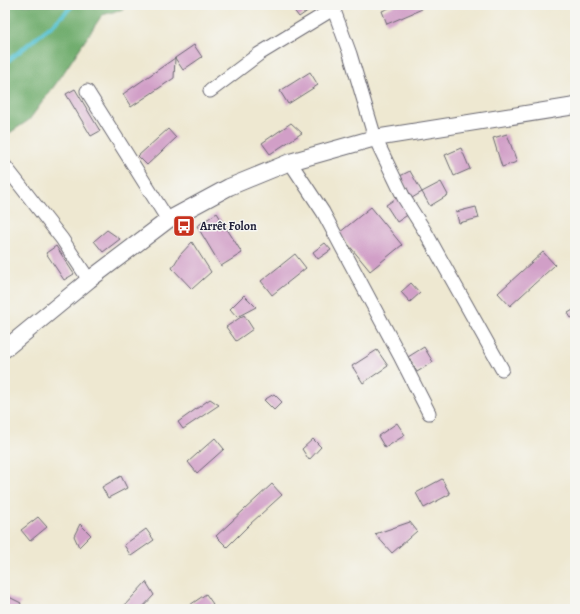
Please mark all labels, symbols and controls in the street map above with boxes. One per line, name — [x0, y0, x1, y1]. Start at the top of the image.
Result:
bus stop icon: Arrêt Folon — [171, 213, 197, 239]
place label: Arrêt Folon — [199, 218, 257, 234]

